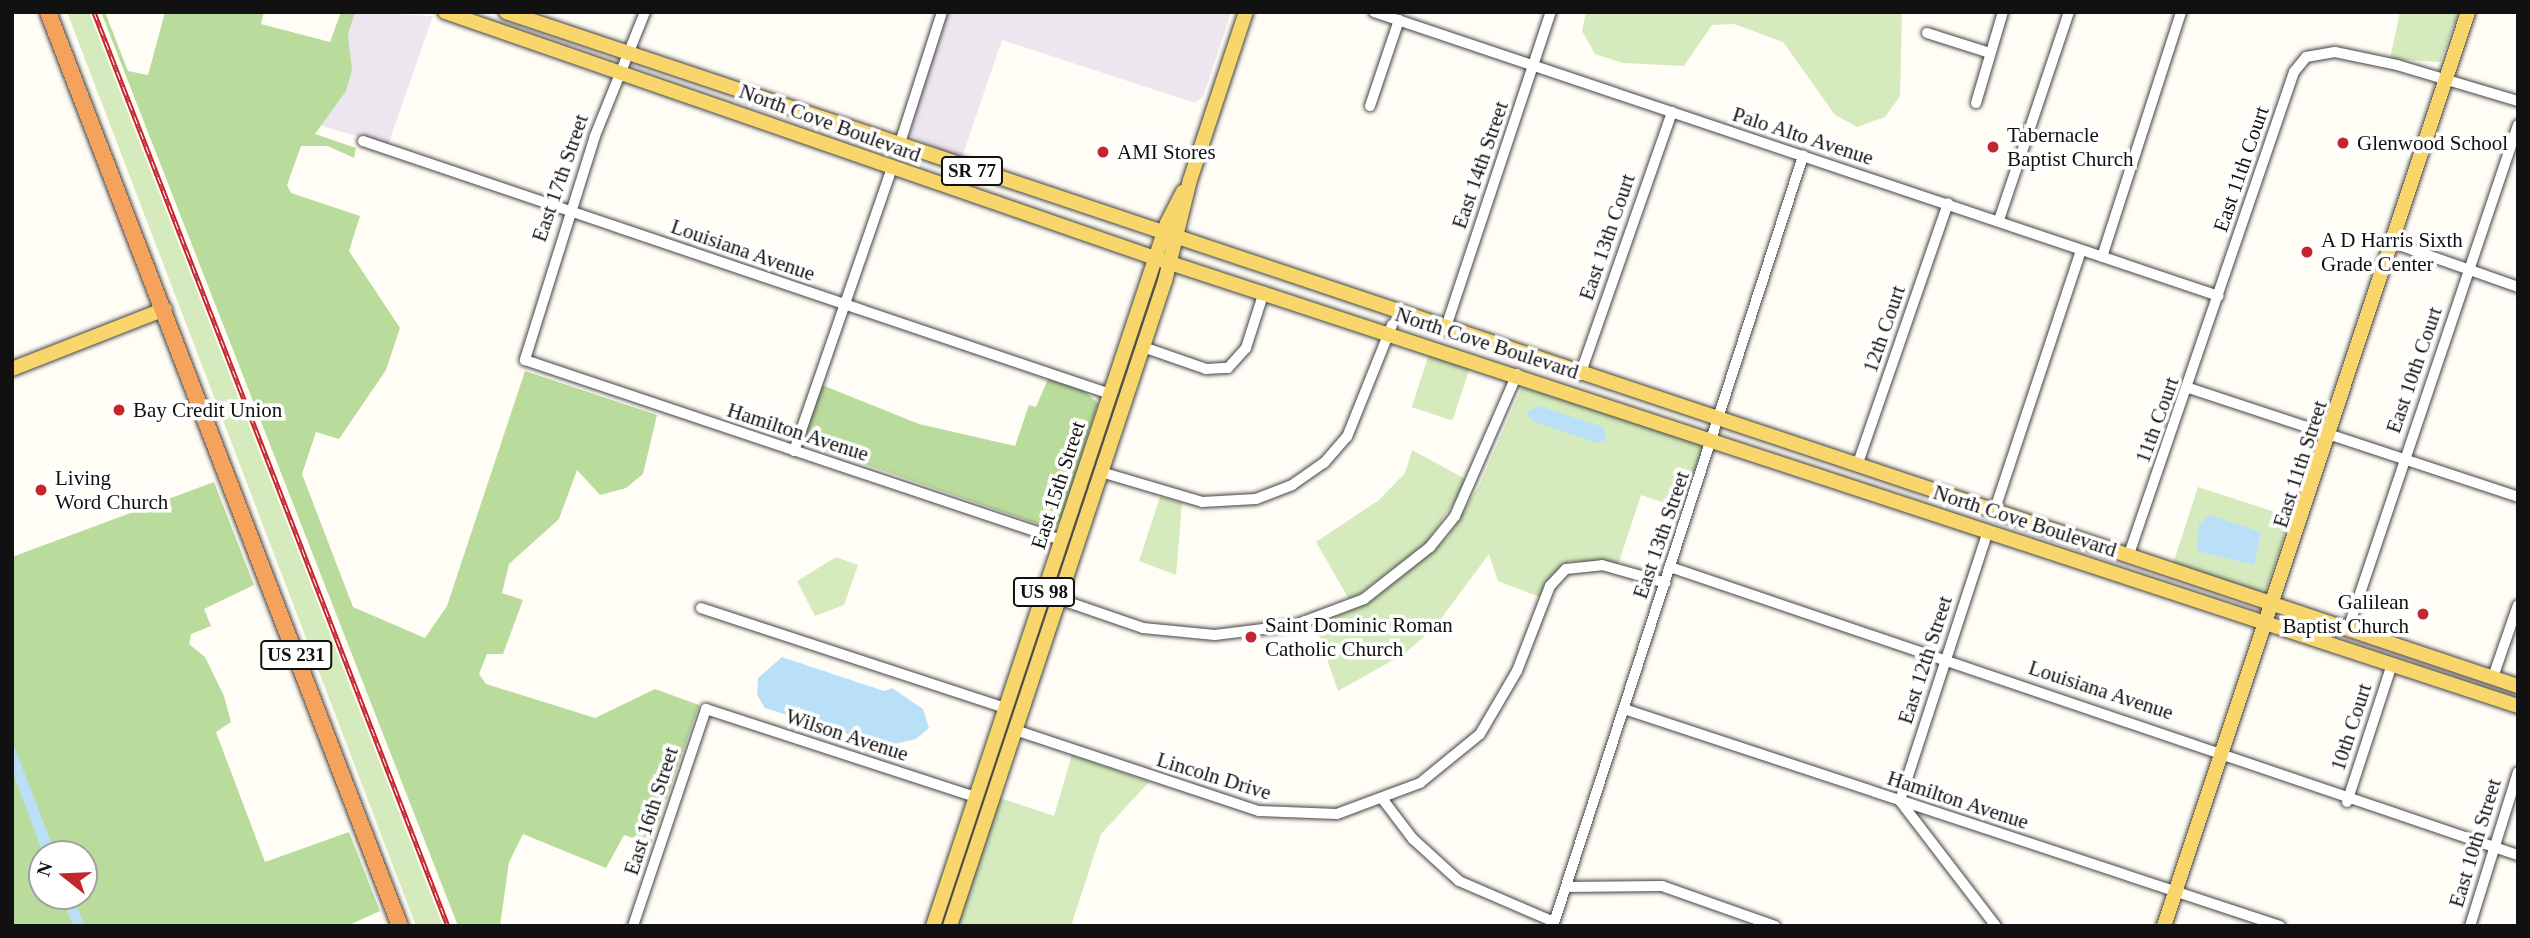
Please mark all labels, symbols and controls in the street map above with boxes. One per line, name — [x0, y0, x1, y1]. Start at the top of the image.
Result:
street label: North Cove Boulevard — [736, 78, 924, 168]
street label: East 14th Street — [1446, 98, 1514, 232]
street label: Palo Alto Avenue — [1728, 101, 1878, 171]
street label: East 11th Court — [2208, 103, 2274, 235]
street label: East 17th Street — [526, 111, 594, 245]
place label: Tabernacle Baptist Church — [2007, 122, 2134, 172]
place label: Glenwood School — [2357, 130, 2508, 156]
marker: Glenwood School — [2335, 135, 2351, 151]
place label: AMI Stores — [1117, 139, 1216, 165]
marker: Tabernacle Baptist Church — [1985, 139, 2001, 155]
marker: AMI Stores — [1095, 144, 1111, 160]
road number: SR 77 — [940, 155, 1004, 186]
street label: East 13th Court — [1574, 171, 1640, 303]
street label: Louisiana Avenue — [667, 213, 819, 287]
place label: A D Harris Sixth Grade Center — [2321, 227, 2464, 277]
marker: A D Harris Sixth Grade Center — [2299, 244, 2315, 260]
street label: 12th Court — [1857, 282, 1911, 376]
street label: North Cove Boulevard — [1392, 301, 1582, 385]
street label: East 10th Court — [2381, 304, 2447, 436]
street label: 11th Court — [2130, 374, 2184, 466]
place label: Bay Credit Union — [133, 397, 282, 423]
street label: Hamilton Avenue — [724, 397, 872, 467]
street label: East 11th Street — [2268, 397, 2332, 531]
marker: Bay Credit Union — [111, 402, 127, 418]
street label: East 15th Street — [1025, 418, 1091, 552]
place label: Living Word Church — [55, 465, 168, 515]
street label: East 13th Street — [1627, 468, 1695, 602]
street label: North Cove Boulevard — [1930, 479, 2120, 563]
marker: Living Word Church — [33, 482, 49, 498]
road number: US 98 — [1012, 576, 1076, 608]
place label: Galilean Baptist Church — [2282, 589, 2409, 639]
street label: East 12th Street — [1892, 593, 1958, 727]
marker: Galilean Baptist Church — [2415, 606, 2431, 622]
place label: Saint Dominic Roman Catholic Church — [1265, 612, 1453, 662]
marker: Saint Dominic Roman Catholic Church — [1243, 629, 1259, 645]
road number: US 231 — [259, 640, 333, 670]
street label: Louisiana Avenue — [2025, 655, 2177, 725]
street label: 10th Court — [2325, 680, 2377, 774]
street label: Wilson Avenue — [782, 703, 912, 767]
street label: East 16th Street — [618, 744, 684, 878]
street label: Lincoln Drive — [1154, 747, 1274, 805]
street label: Hamilton Avenue — [1884, 765, 2032, 835]
street label: East 10th Street — [2444, 776, 2506, 910]
north arrow — [28, 840, 98, 910]
text: N — [32, 859, 57, 879]

